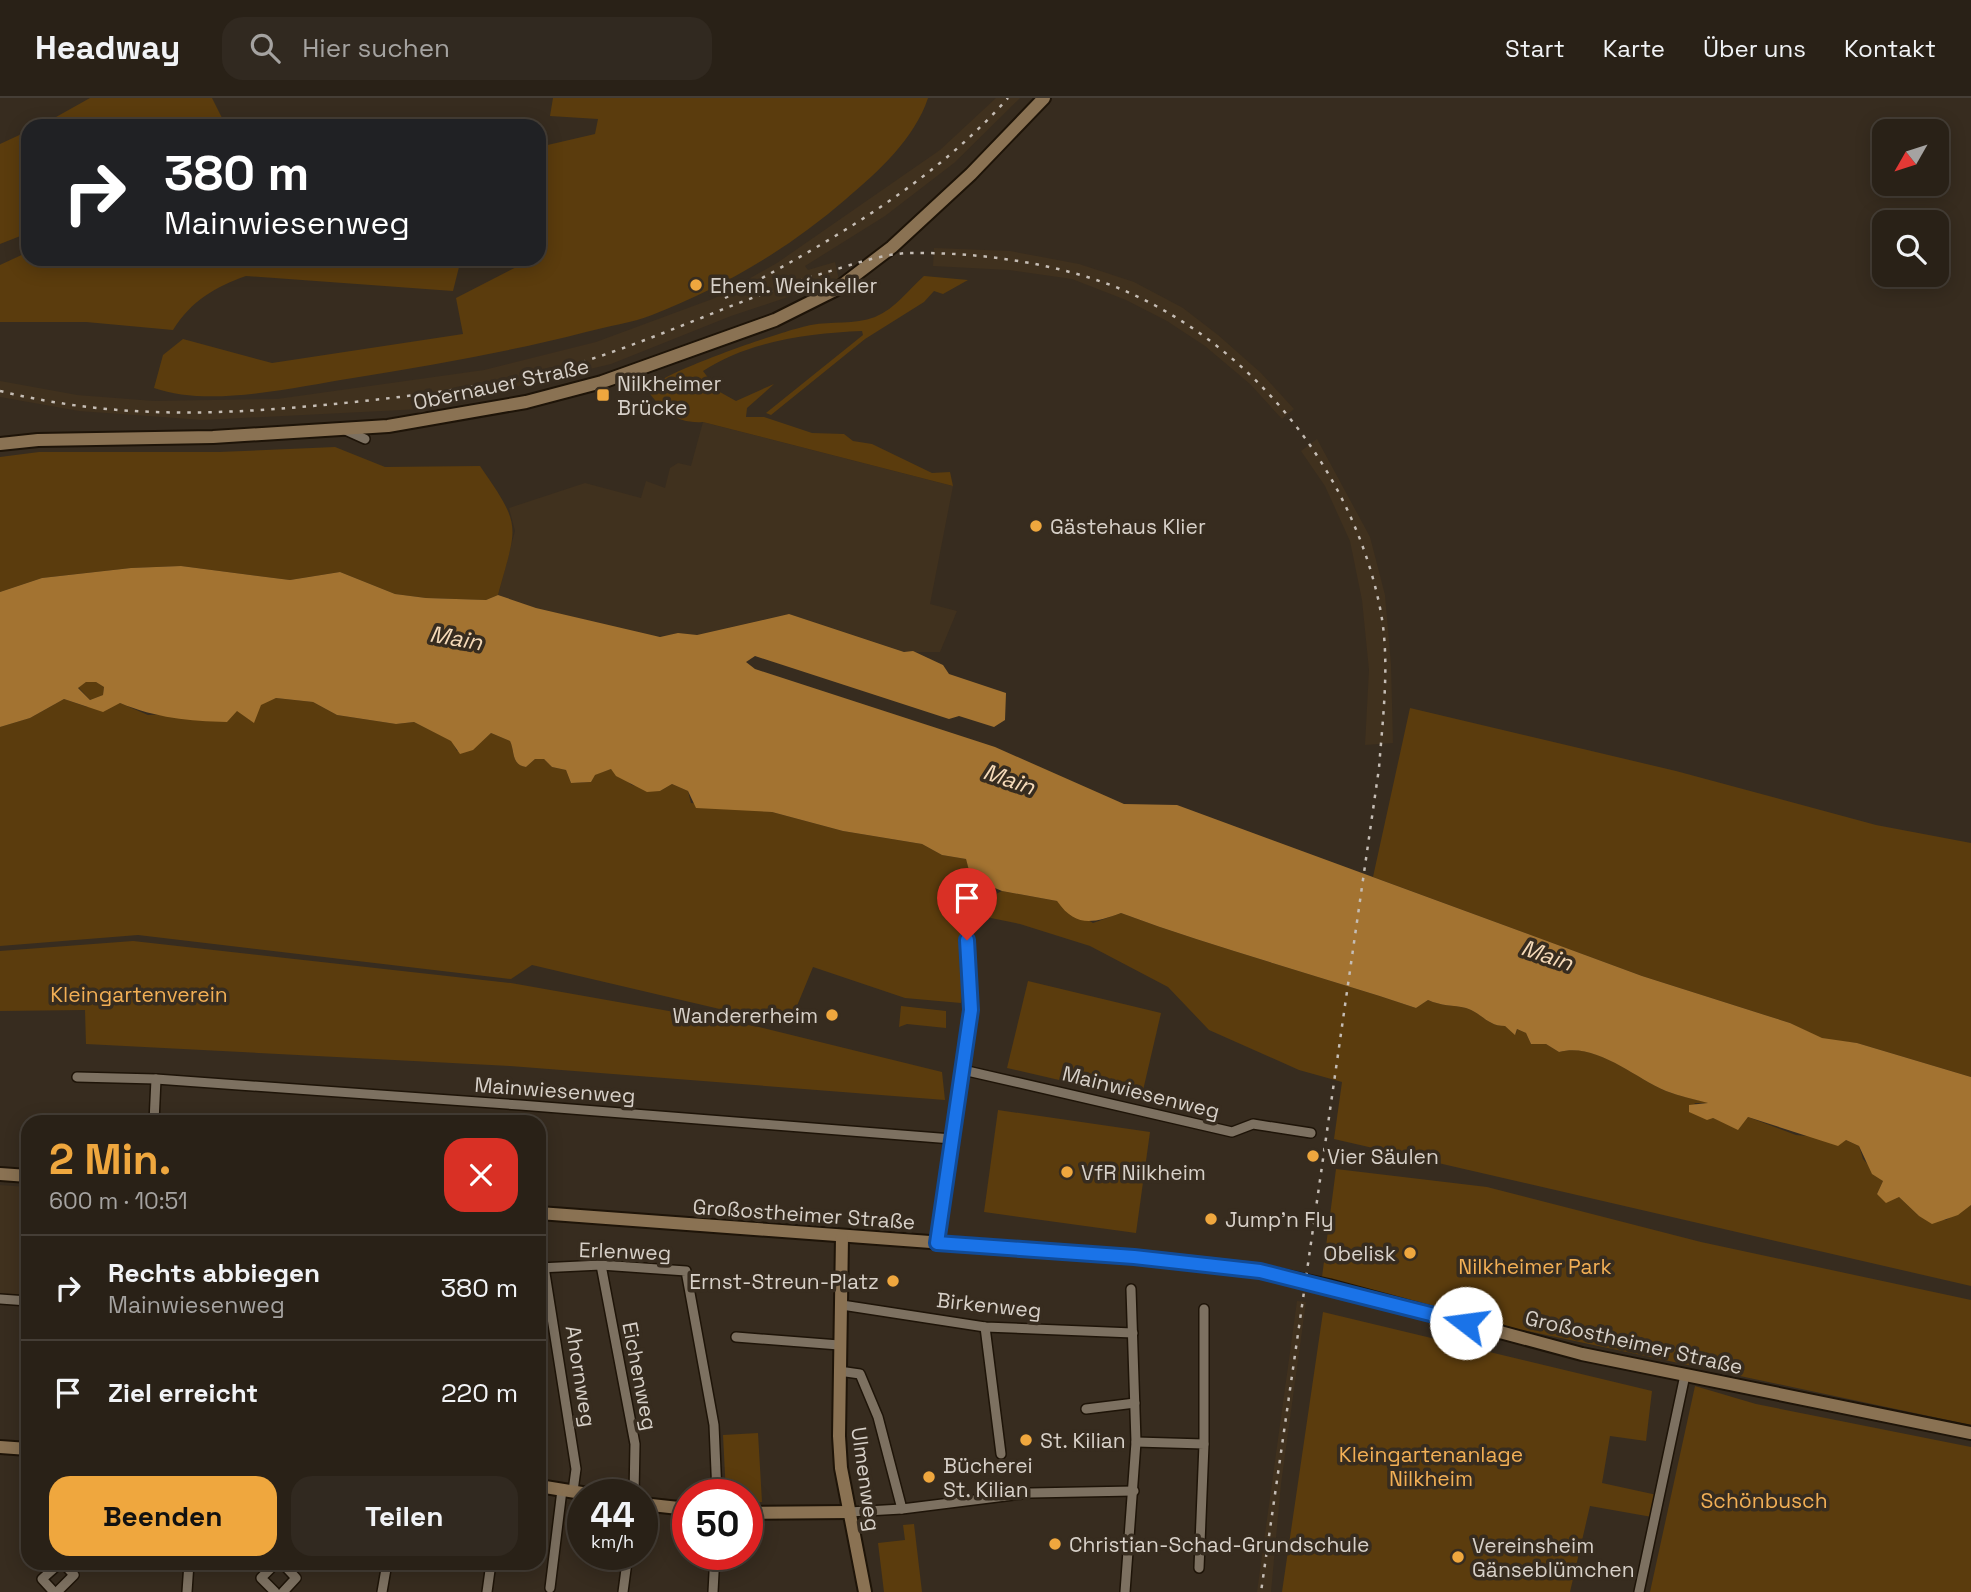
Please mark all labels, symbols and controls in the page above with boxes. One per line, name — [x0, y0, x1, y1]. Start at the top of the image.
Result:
search box — [222, 17, 712, 80]
text: Headway — [35, 27, 180, 69]
icon: search — [246, 29, 284, 67]
text: Hier suchen — [302, 31, 450, 65]
text: Start — [1505, 33, 1565, 64]
text: Karte — [1603, 33, 1665, 64]
text: Über uns — [1703, 33, 1806, 64]
text: Kontakt — [1844, 33, 1936, 64]
north arrow — [1872, 119, 1950, 196]
map controls — [1872, 119, 1949, 287]
text: 380 m — [164, 142, 309, 204]
icon: right — [49, 147, 140, 238]
text: Mainwiesenweg — [164, 203, 410, 243]
button: search — [1872, 210, 1949, 287]
place label: Ehem. Weinkeller — [710, 272, 877, 299]
marker: Ehem. Weinkeller — [688, 277, 704, 293]
street label: Obernauer Straße — [411, 352, 591, 416]
place label: Nilkheimer Brücke — [617, 370, 721, 421]
marker: Nilkheimer Brücke — [595, 387, 611, 403]
place label: Gästehaus Klier — [1050, 513, 1206, 540]
marker: Gästehaus Klier — [1028, 518, 1044, 534]
water label: Main — [427, 619, 486, 658]
water label: Main — [979, 756, 1040, 802]
pin — [937, 868, 997, 940]
icon: arrive — [948, 879, 986, 917]
water label: Main — [1517, 932, 1578, 978]
park label: Kleingartenverein — [50, 981, 228, 1008]
place label: Wandererheim — [673, 1002, 818, 1029]
marker: Wandererheim — [824, 1007, 840, 1023]
street label: Mainwiesenweg — [1059, 1059, 1223, 1125]
street label: Mainwiesenweg — [474, 1071, 636, 1109]
text: 2 Min. — [49, 1133, 171, 1186]
button: close — [444, 1138, 518, 1212]
place label: Vier Säulen — [1327, 1143, 1439, 1170]
marker: Vier Säulen — [1305, 1148, 1321, 1164]
place label: VfR Nilkheim — [1081, 1159, 1206, 1186]
marker: VfR Nilkheim — [1059, 1164, 1075, 1180]
text: 600 m · 10:51 — [49, 1186, 188, 1216]
street label: Großostheimer Straße — [692, 1193, 916, 1235]
place label: Jump'n Fly — [1225, 1206, 1334, 1233]
marker: Jump'n Fly — [1203, 1211, 1219, 1227]
street label: Erlenweg — [578, 1236, 672, 1266]
place label: Obelisk — [1323, 1240, 1396, 1267]
marker: Obelisk — [1402, 1245, 1418, 1261]
park label: Nilkheimer Park — [1458, 1253, 1612, 1280]
text: Rechts abbiegen — [108, 1256, 320, 1290]
place label: Ernst-Streun-Platz — [689, 1268, 879, 1295]
icon: right — [49, 1269, 87, 1307]
text: 380 m — [440, 1271, 518, 1305]
marker: Ernst-Streun-Platz — [885, 1273, 901, 1289]
street label: Birkenweg — [935, 1286, 1043, 1324]
position arrow — [1429, 1286, 1503, 1360]
text: Mainwiesenweg — [108, 1290, 285, 1320]
street label: Großostheimer Straße — [1522, 1304, 1746, 1380]
street label: Eichenweg — [616, 1319, 664, 1433]
street label: Ahornweg — [560, 1323, 602, 1429]
icon: arrive — [49, 1374, 87, 1412]
text: Ziel erreicht — [108, 1376, 258, 1410]
text: 220 m — [441, 1376, 518, 1410]
street label: Ulmenweg — [845, 1425, 887, 1533]
place label: St. Kilian — [1040, 1427, 1126, 1454]
marker: St. Kilian — [1018, 1432, 1034, 1448]
park label: Kleingartenanlage Nilkheim — [1339, 1441, 1523, 1492]
place label: Bücherei St. Kilian — [943, 1452, 1033, 1503]
marker: Bücherei St. Kilian — [921, 1469, 937, 1485]
button: Beenden — [49, 1476, 277, 1556]
button: Teilen — [291, 1476, 518, 1556]
speed limit sign: 50 — [672, 1479, 763, 1570]
park label: Schönbusch — [1700, 1487, 1828, 1514]
text: 44 — [590, 1493, 635, 1537]
text: km/h — [591, 1530, 634, 1553]
place label: Christian-Schad-Grundschule — [1069, 1531, 1370, 1558]
place label: Vereinsheim Gänseblümchen — [1472, 1532, 1635, 1583]
marker: Christian-Schad-Grundschule — [1047, 1536, 1063, 1552]
marker: Vereinsheim Gänseblümchen — [1450, 1549, 1466, 1565]

